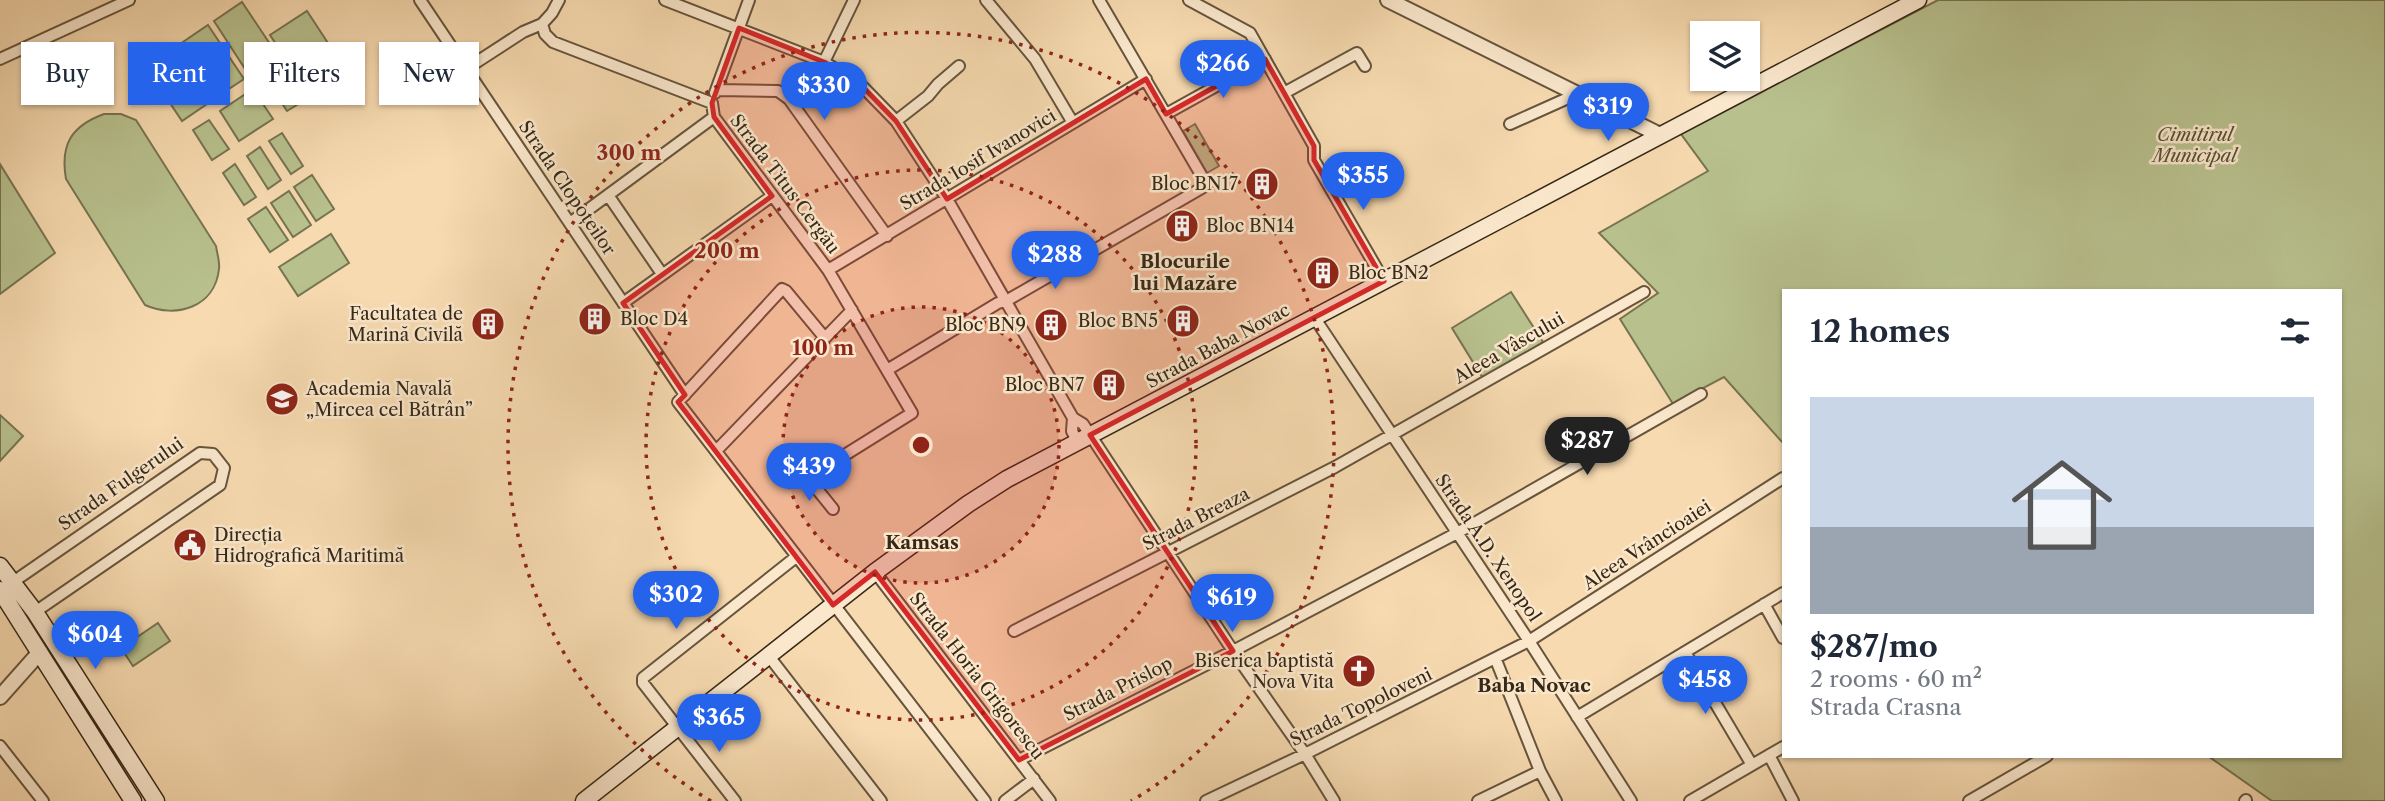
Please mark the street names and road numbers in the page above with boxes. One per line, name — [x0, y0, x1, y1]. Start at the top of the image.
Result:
street label: Strada Iosif Ivanovici — [896, 104, 1060, 215]
street label: Strada Titus Cergău — [725, 110, 845, 258]
street label: Strada Clopoțeilor — [514, 117, 620, 260]
street label: Strada Baba Novac — [1143, 299, 1293, 393]
street label: Aleea Vâscului — [1449, 307, 1568, 389]
street label: Strada Fulgerului — [54, 432, 188, 535]
street label: Strada A.D. Xenopol — [1430, 470, 1546, 626]
street label: Strada Breaza — [1139, 482, 1254, 555]
street label: Aleea Vrâncioaiei — [1578, 495, 1716, 595]
street label: Strada Horia Grigorescu — [905, 588, 1049, 764]
street label: Strada Prislop — [1060, 652, 1176, 726]
street label: Strada Topoloveni — [1286, 663, 1436, 751]

